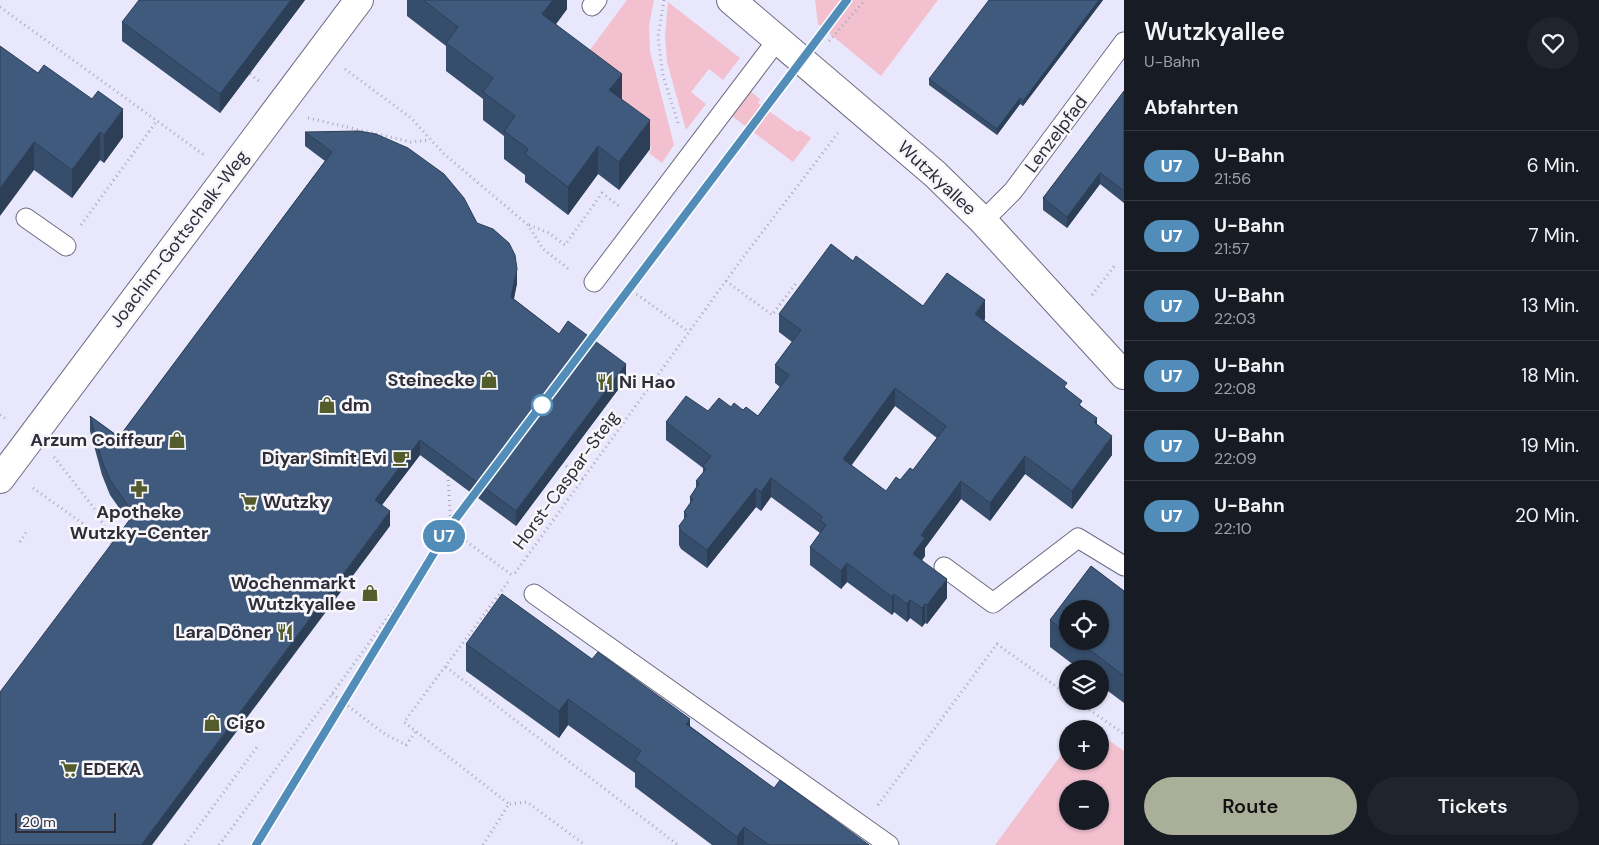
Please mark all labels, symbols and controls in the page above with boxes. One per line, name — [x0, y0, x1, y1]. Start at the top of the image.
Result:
text: Wutzkyallee — [1144, 16, 1285, 47]
button: heart — [1527, 17, 1579, 69]
text: U-Bahn — [1144, 51, 1200, 72]
street label: Lenzelpfad — [1019, 91, 1093, 177]
text: Abfahrten — [1144, 95, 1238, 120]
street label: Wutzkyallee — [892, 135, 982, 221]
text: U-Bahn — [1214, 143, 1285, 168]
street label: Joachim-Gottschalk-Weg — [104, 145, 254, 333]
text: 6 Min. — [1527, 153, 1579, 178]
text: U7 — [1161, 154, 1183, 178]
text: 21:56 — [1214, 168, 1251, 189]
text: U-Bahn — [1214, 213, 1285, 238]
text: 7 Min. — [1529, 223, 1579, 248]
text: U7 — [1161, 224, 1183, 248]
text: 21:57 — [1214, 238, 1249, 259]
text: U-Bahn — [1214, 283, 1285, 308]
text: 13 Min. — [1522, 293, 1579, 318]
text: U7 — [1161, 294, 1183, 318]
text: 22:03 — [1214, 308, 1256, 329]
text: U-Bahn — [1214, 353, 1285, 378]
text: 18 Min. — [1521, 363, 1579, 388]
text: U7 — [1161, 364, 1183, 388]
place label: Steinecke — [387, 368, 475, 392]
shop icon: Steinecke — [479, 370, 499, 390]
place label: Ni Hao — [619, 370, 676, 394]
restaurant icon: Ni Hao — [595, 372, 615, 392]
text: 22:08 — [1214, 378, 1256, 399]
place label: dm — [341, 393, 370, 417]
unlabelled marker — [531, 394, 553, 416]
shop icon: dm — [317, 395, 337, 415]
street label: Horst-Caspar-Steig — [507, 406, 625, 554]
text: U-Bahn — [1214, 423, 1285, 448]
place label: Arzum Coiffeur — [30, 428, 163, 452]
shop icon: Arzum Coiffeur — [167, 430, 187, 450]
text: 19 Min. — [1521, 433, 1579, 458]
text: U7 — [1161, 434, 1183, 458]
place label: Diyar Simit Evi — [262, 446, 387, 470]
cafe icon: Diyar Simit Evi — [391, 448, 411, 468]
text: 22:09 — [1214, 448, 1257, 469]
pharmacy icon: Apotheke Wutzky-Center — [129, 479, 149, 499]
place label: Wutzky — [263, 490, 330, 514]
supermarket icon: Wutzky — [239, 492, 259, 512]
text: U-Bahn — [1214, 493, 1285, 518]
place label: Apotheke Wutzky-Center — [70, 500, 208, 545]
text: 20 Min. — [1515, 503, 1579, 528]
text: U7 — [1161, 504, 1183, 528]
text: 22:10 — [1214, 518, 1252, 539]
line badge: U7 — [422, 520, 466, 552]
text: U7 — [433, 524, 455, 548]
place label: Wochenmarkt Wutzkyallee — [231, 571, 356, 616]
shop icon: Wochenmarkt Wutzkyallee — [360, 583, 380, 603]
map controls — [1059, 600, 1109, 830]
button: locate — [1059, 600, 1109, 650]
place label: Lara Döner — [175, 620, 271, 644]
restaurant icon: Lara Döner — [275, 622, 295, 642]
button: layers — [1059, 660, 1109, 710]
place label: Cigo — [226, 711, 266, 735]
shop icon: Cigo — [202, 713, 222, 733]
button: + — [1059, 720, 1109, 770]
place label: EDEKA — [83, 757, 141, 781]
supermarket icon: EDEKA — [59, 759, 79, 779]
button: Route — [1144, 777, 1357, 835]
button: Tickets — [1367, 777, 1579, 835]
button: − — [1059, 780, 1109, 830]
scale bar — [15, 810, 116, 833]
text: 20 m — [22, 813, 56, 831]

